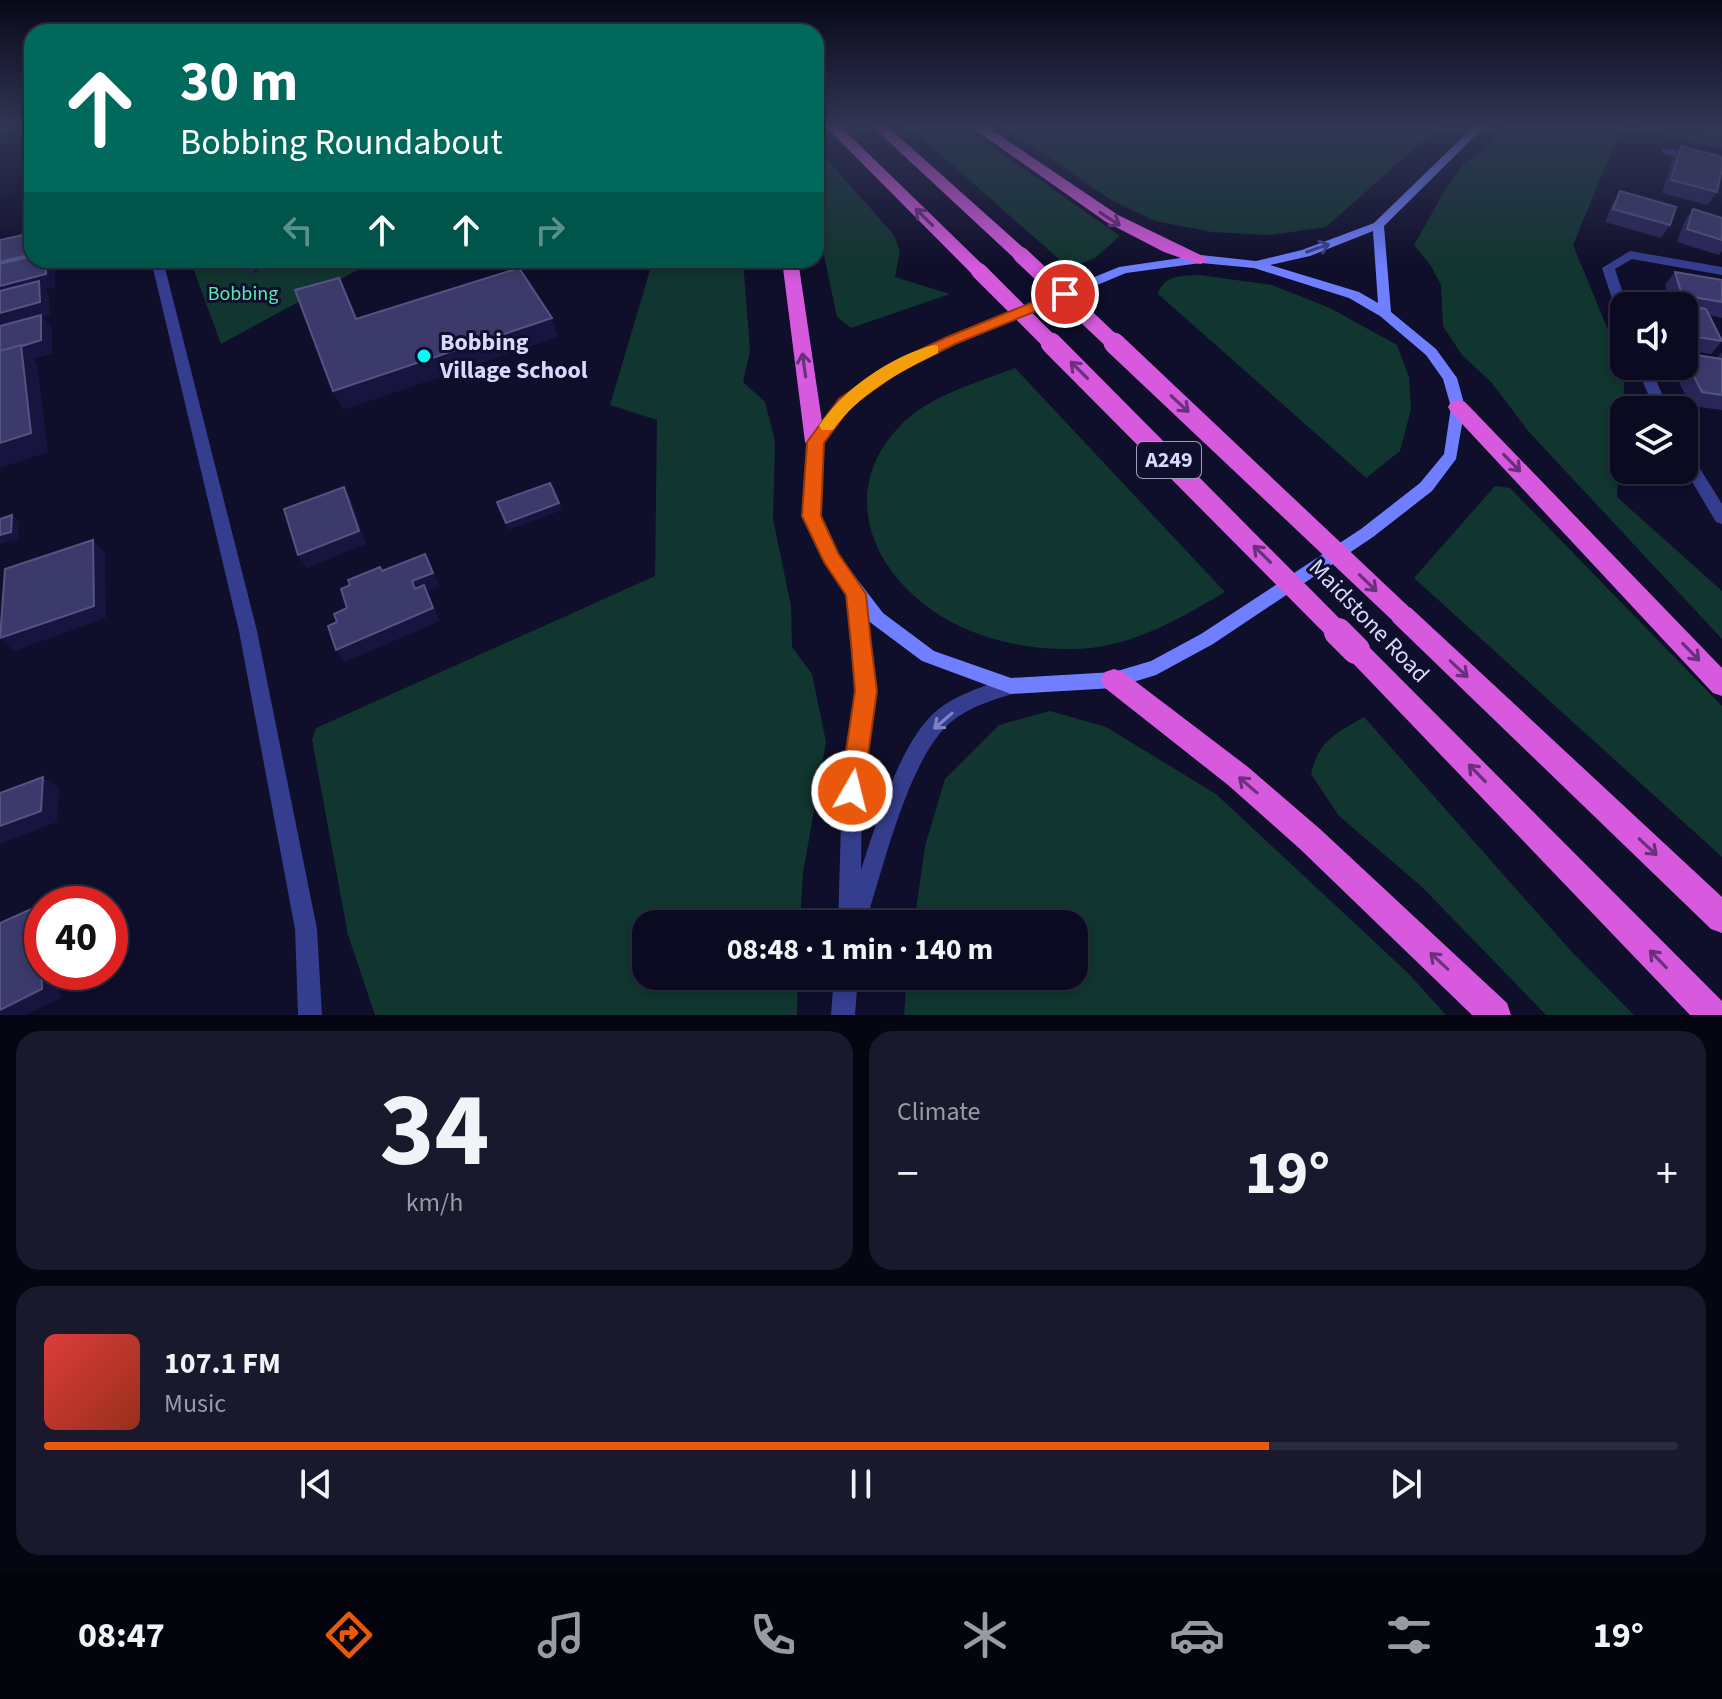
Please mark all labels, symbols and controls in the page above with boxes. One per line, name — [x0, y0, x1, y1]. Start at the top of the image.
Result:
text: 30 m — [180, 43, 298, 122]
icon: ahead — [48, 56, 152, 160]
text: Bobbing Roundabout — [180, 117, 503, 168]
one-way arrow — [914, 207, 934, 226]
icon: left — [276, 208, 320, 252]
icon: ahead — [360, 208, 404, 252]
icon: ahead — [444, 208, 488, 252]
icon: right — [528, 208, 572, 252]
one-way arrow — [1098, 211, 1121, 227]
one-way arrow — [1305, 240, 1330, 255]
pin — [1031, 260, 1099, 328]
icon: arrive — [1043, 272, 1087, 316]
park label: Bobbing — [208, 280, 278, 308]
map controls — [1610, 292, 1698, 484]
button: sound — [1610, 292, 1698, 380]
place label: Bobbing Village School — [439, 325, 588, 388]
marker: Bobbing Village School — [415, 347, 433, 365]
one-way arrow — [796, 353, 811, 378]
one-way arrow — [1070, 361, 1089, 380]
one-way arrow — [1170, 394, 1190, 413]
button: layers — [1610, 396, 1698, 484]
road number: A249 — [1137, 442, 1201, 478]
one-way arrow — [1502, 453, 1521, 473]
one-way arrow — [1253, 545, 1272, 564]
street label: Maidstone Road — [1301, 551, 1437, 691]
one-way arrow — [1358, 574, 1378, 593]
one-way arrow — [1681, 641, 1699, 661]
one-way arrow — [1448, 659, 1468, 678]
one-way arrow — [933, 712, 953, 730]
position arrow — [810, 749, 894, 833]
one-way arrow — [1467, 763, 1486, 783]
one-way arrow — [1238, 776, 1258, 794]
one-way arrow — [1637, 838, 1657, 856]
speed limit sign: 40 — [24, 886, 128, 990]
text: 08:48 · 1 min · 140 m — [727, 928, 993, 971]
one-way arrow — [1649, 949, 1668, 969]
one-way arrow — [1429, 952, 1449, 971]
text: 34 — [380, 1058, 489, 1206]
text: Climate — [897, 1093, 981, 1130]
text: 19° — [1245, 1132, 1330, 1217]
text: − — [897, 1143, 919, 1206]
text: + — [1656, 1143, 1678, 1206]
text: km/h — [406, 1184, 463, 1221]
text: 107.1 FM — [164, 1342, 281, 1385]
text: Music — [164, 1385, 226, 1422]
icon: previous — [294, 1462, 338, 1506]
icon: pause — [839, 1462, 883, 1506]
icon: next — [1384, 1462, 1428, 1506]
icon: directions — [321, 1607, 377, 1663]
icon: music — [533, 1607, 589, 1663]
icon: phone — [745, 1607, 801, 1663]
icon: climate — [957, 1607, 1013, 1663]
icon: car — [1169, 1607, 1225, 1663]
icon: filters — [1381, 1607, 1437, 1663]
text: 08:47 — [78, 1610, 165, 1661]
text: 19° — [1593, 1610, 1644, 1661]

